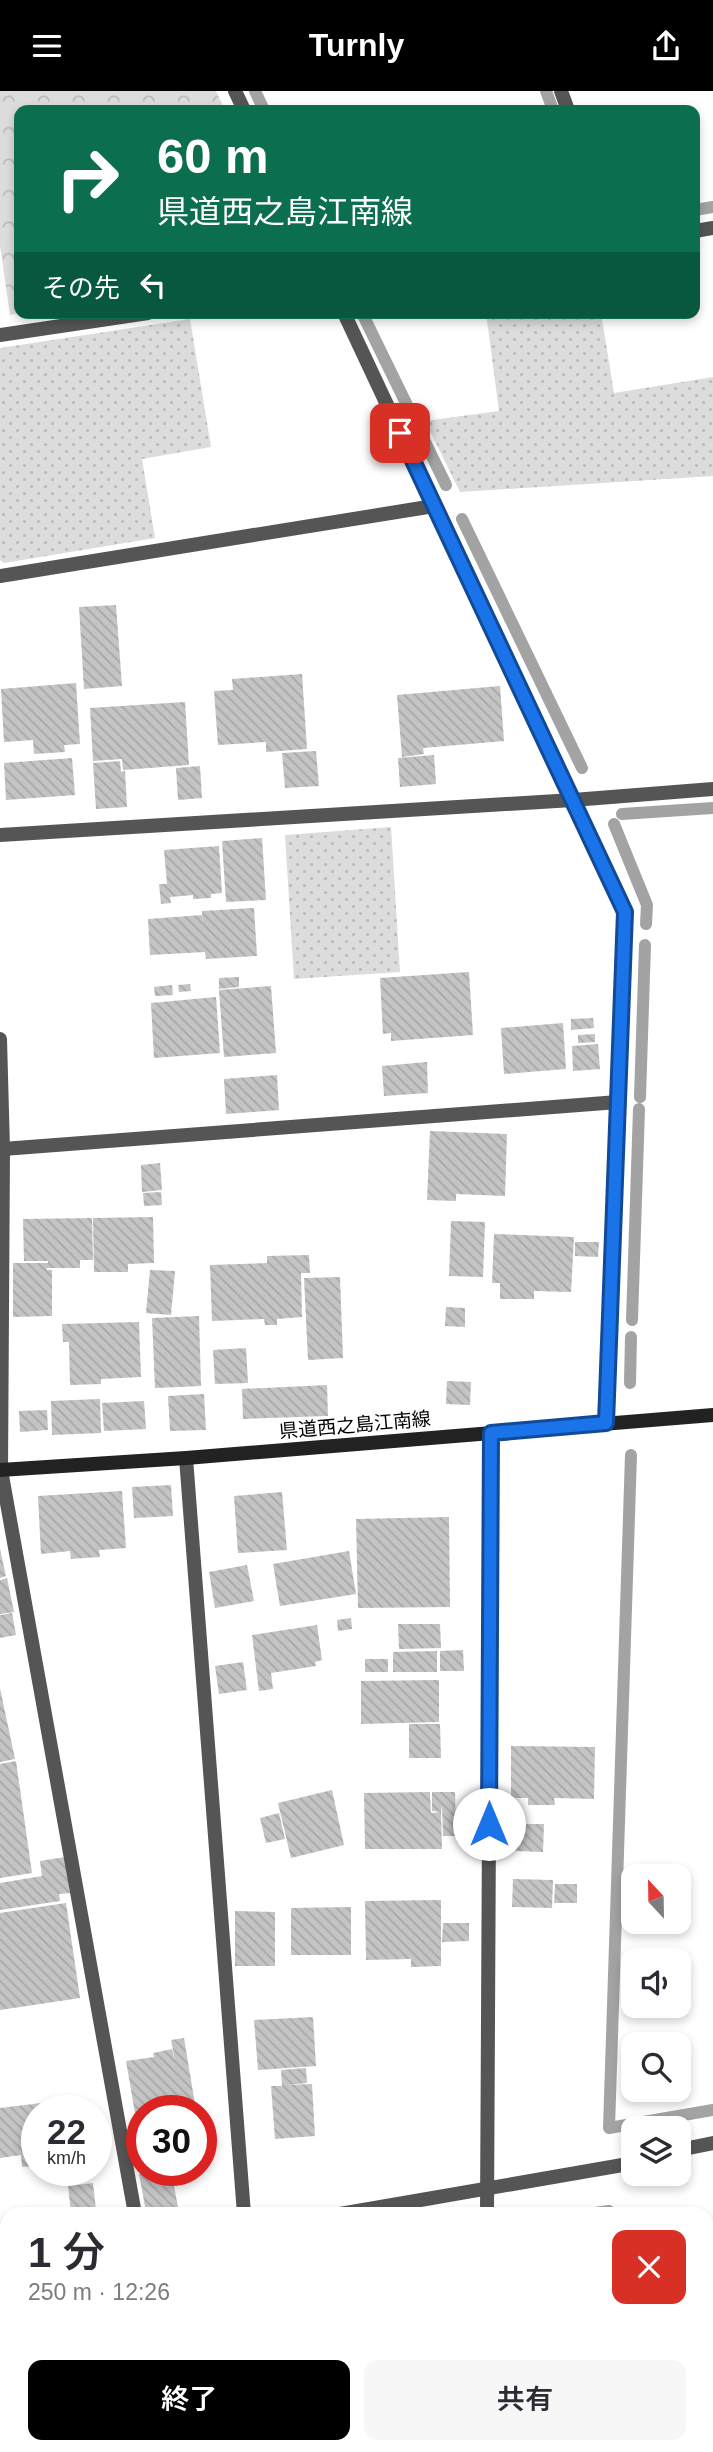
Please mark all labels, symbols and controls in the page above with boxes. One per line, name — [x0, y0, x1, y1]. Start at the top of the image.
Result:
icon: menu — [28, 27, 66, 65]
text: Turnly — [309, 27, 404, 63]
icon: share — [647, 27, 685, 65]
text: 60 m — [157, 129, 269, 183]
icon: right — [42, 133, 133, 224]
text: 県道西之島江南線 — [157, 194, 413, 230]
icon: left — [134, 266, 172, 304]
text: その先 — [42, 273, 120, 303]
pin — [370, 403, 430, 463]
icon: arrive — [381, 414, 419, 452]
street label: 県道西之島江南線 — [278, 1408, 432, 1442]
position arrow — [452, 1787, 526, 1861]
north arrow — [621, 1864, 691, 1934]
map controls — [621, 1864, 691, 2186]
button: sound — [621, 1948, 691, 2018]
button: search — [621, 2032, 691, 2102]
speed limit sign: 30 — [126, 2095, 217, 2186]
text: 22 — [47, 2112, 86, 2151]
button: layers — [621, 2116, 691, 2186]
text: km/h — [47, 2148, 86, 2168]
text: 1 分 — [28, 2229, 105, 2276]
button: close — [612, 2230, 686, 2304]
text: 250 m · 12:26 — [28, 2279, 170, 2305]
button: 終了 — [28, 2360, 350, 2440]
button: 共有 — [364, 2360, 686, 2440]

